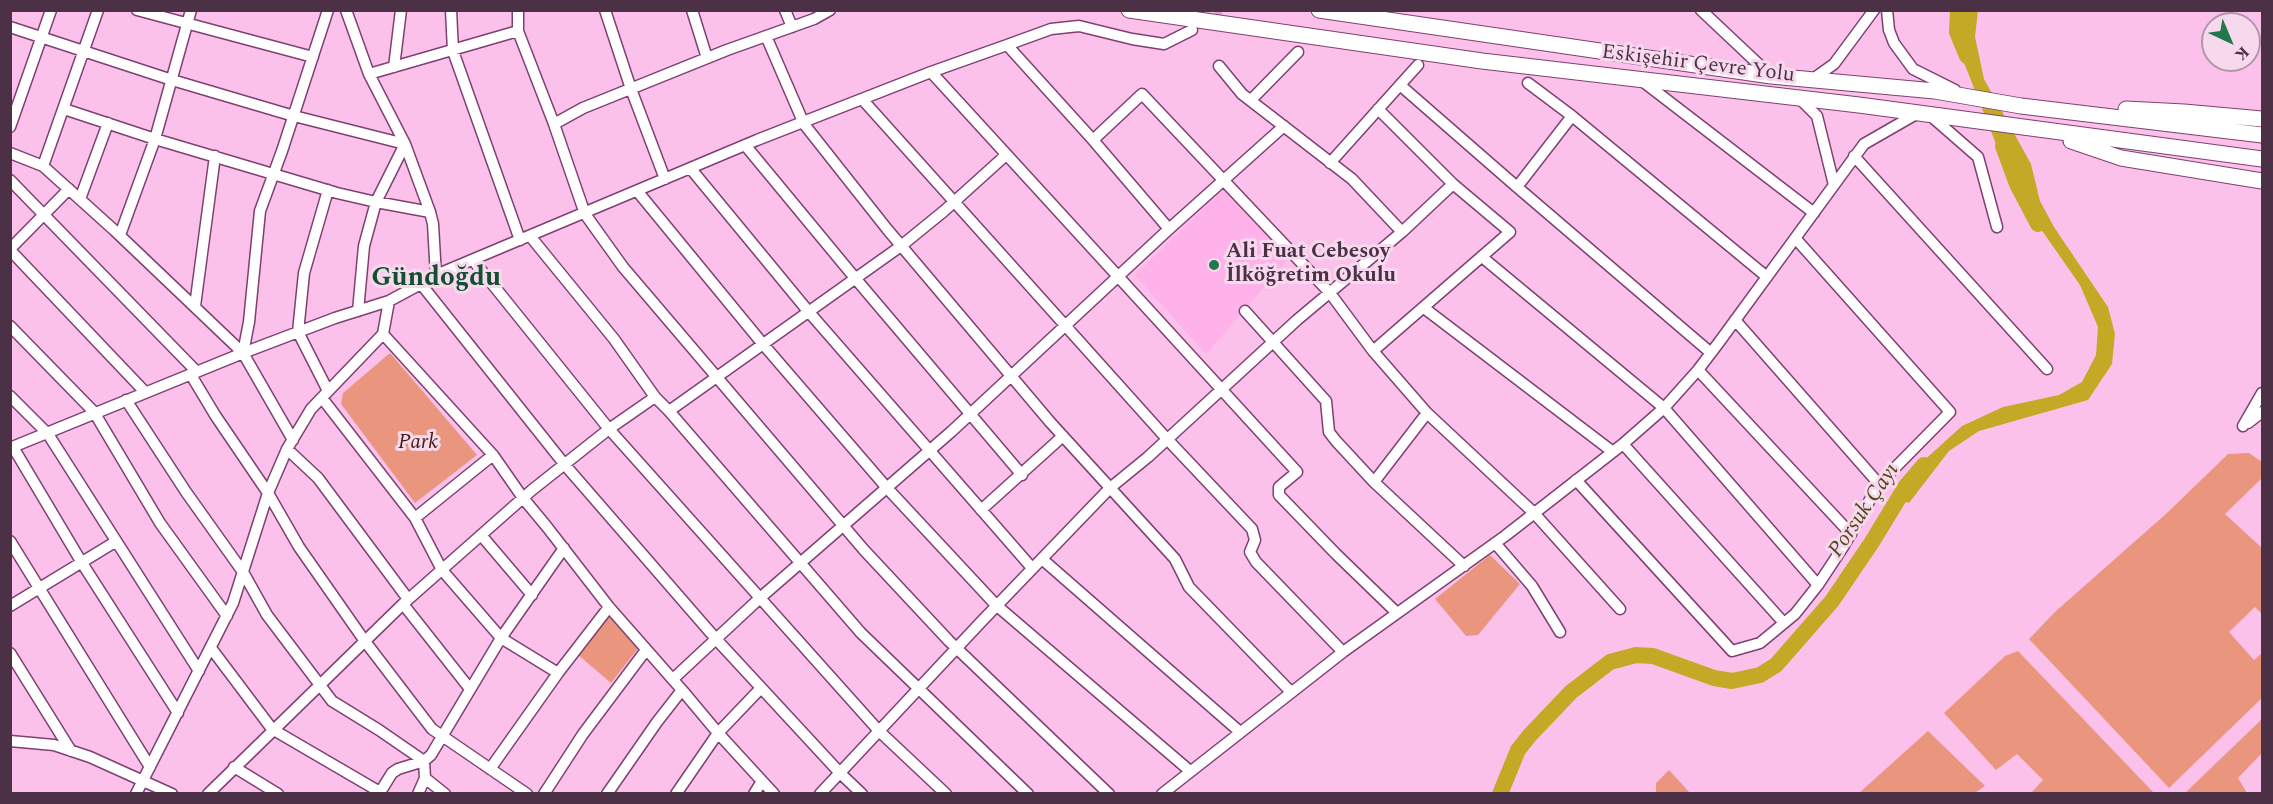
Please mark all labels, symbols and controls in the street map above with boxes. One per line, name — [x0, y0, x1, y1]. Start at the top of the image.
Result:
north arrow — [2201, 12, 2261, 72]
street label: Eskişehir Çevre Yolu — [1600, 41, 1796, 89]
text: K — [2229, 41, 2255, 66]
place label: Ali Fuat Cebesoy İlköğretim Okulu — [1226, 240, 1396, 290]
marker: Ali Fuat Cebesoy İlköğretim Okulu — [1207, 258, 1221, 272]
district label: Gündoğdu — [371, 264, 501, 296]
park label: Park — [398, 431, 438, 457]
water label: Porsuk Çayı — [1824, 459, 1906, 563]

